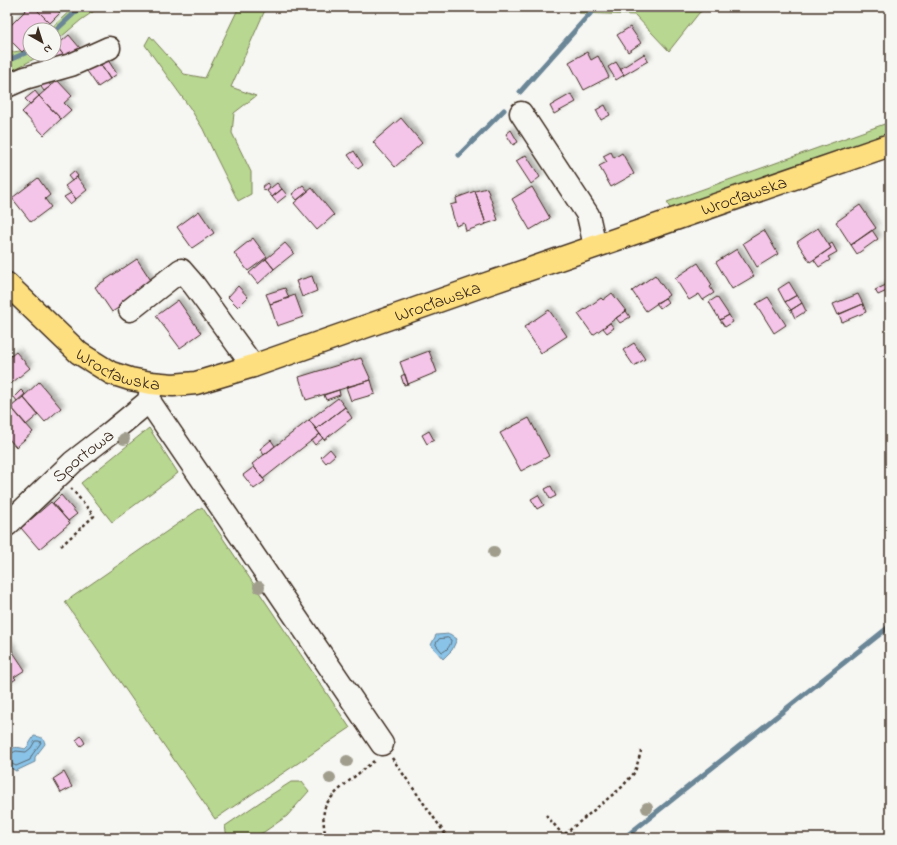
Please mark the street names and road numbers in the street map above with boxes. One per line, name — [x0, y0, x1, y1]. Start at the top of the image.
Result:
street label: Wrocławska — [698, 170, 791, 224]
street label: Wrocławska — [392, 276, 485, 330]
street label: Wrocławska — [70, 343, 161, 399]
street label: Sportowa — [47, 424, 120, 490]

